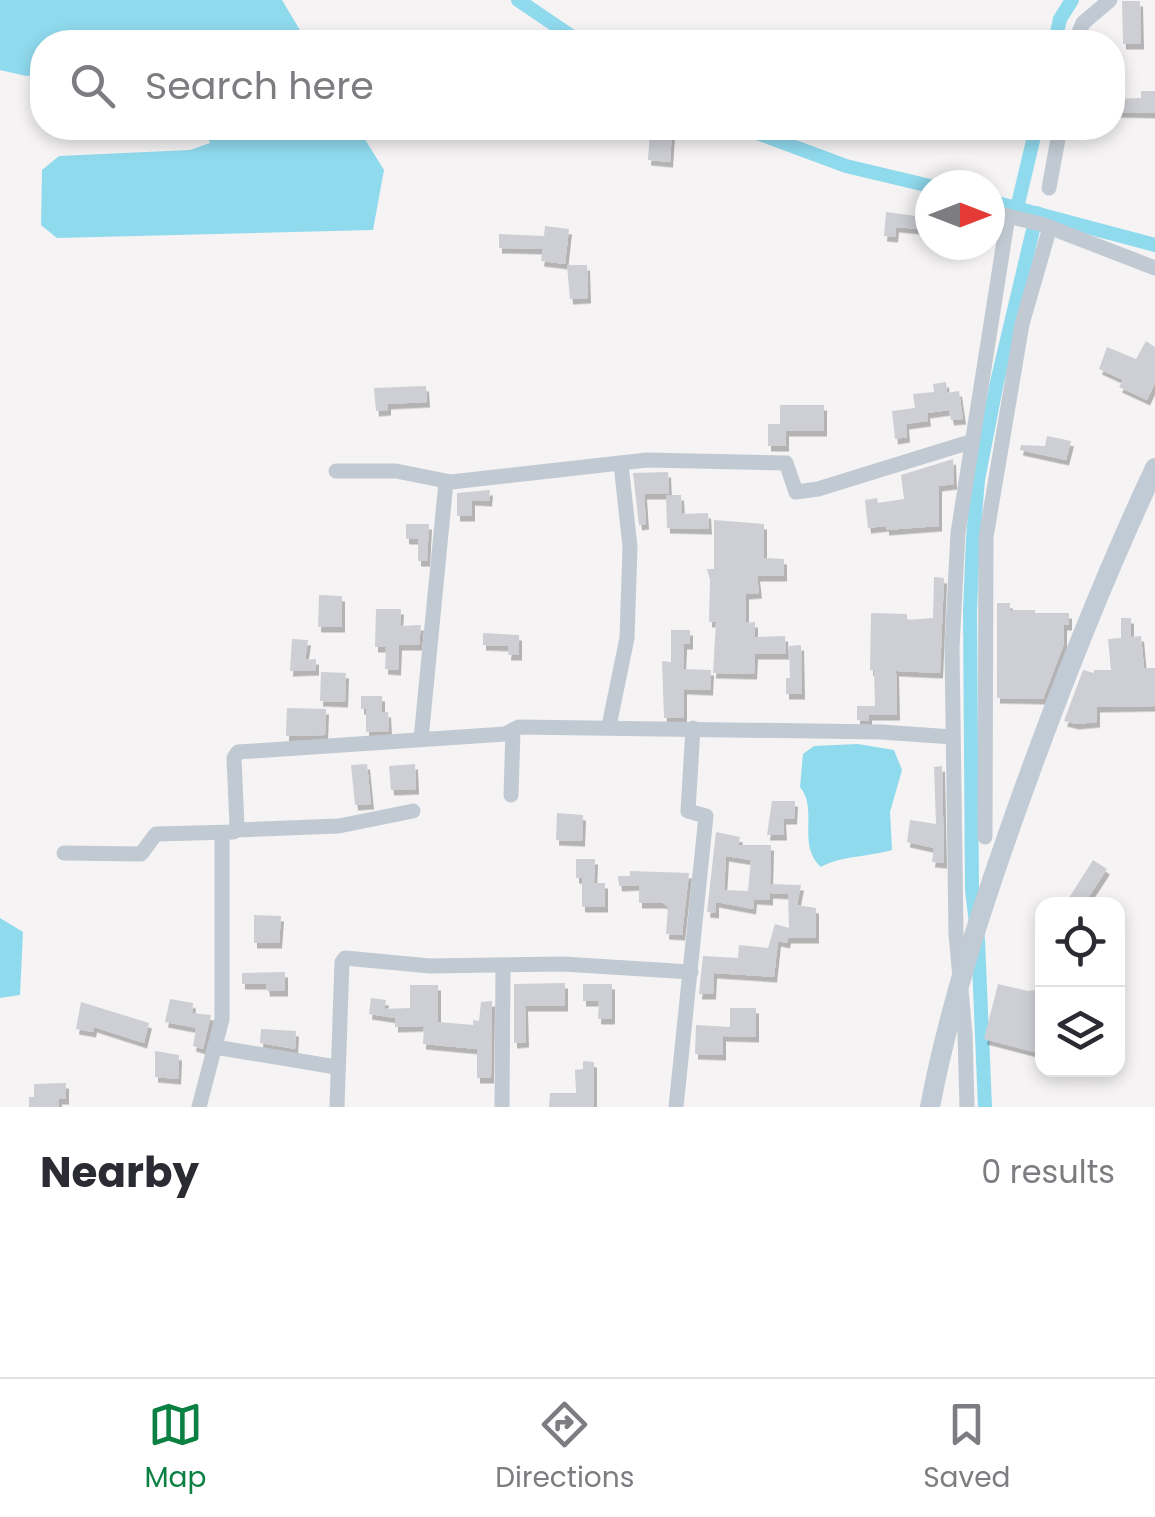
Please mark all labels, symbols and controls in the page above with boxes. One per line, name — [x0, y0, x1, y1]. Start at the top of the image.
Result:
search box — [30, 30, 1125, 140]
icon: search — [65, 58, 120, 113]
text: Search here — [145, 59, 374, 112]
north arrow — [915, 170, 1005, 260]
map controls — [1035, 897, 1125, 1077]
button: locate — [1035, 897, 1125, 987]
button: layers — [1035, 987, 1125, 1077]
text: Nearby — [40, 1143, 199, 1202]
text: 0 results — [981, 1149, 1115, 1194]
tab: Map — [144, 1397, 206, 1499]
tab: Directions — [495, 1397, 634, 1499]
tab: Saved — [923, 1397, 1011, 1499]

